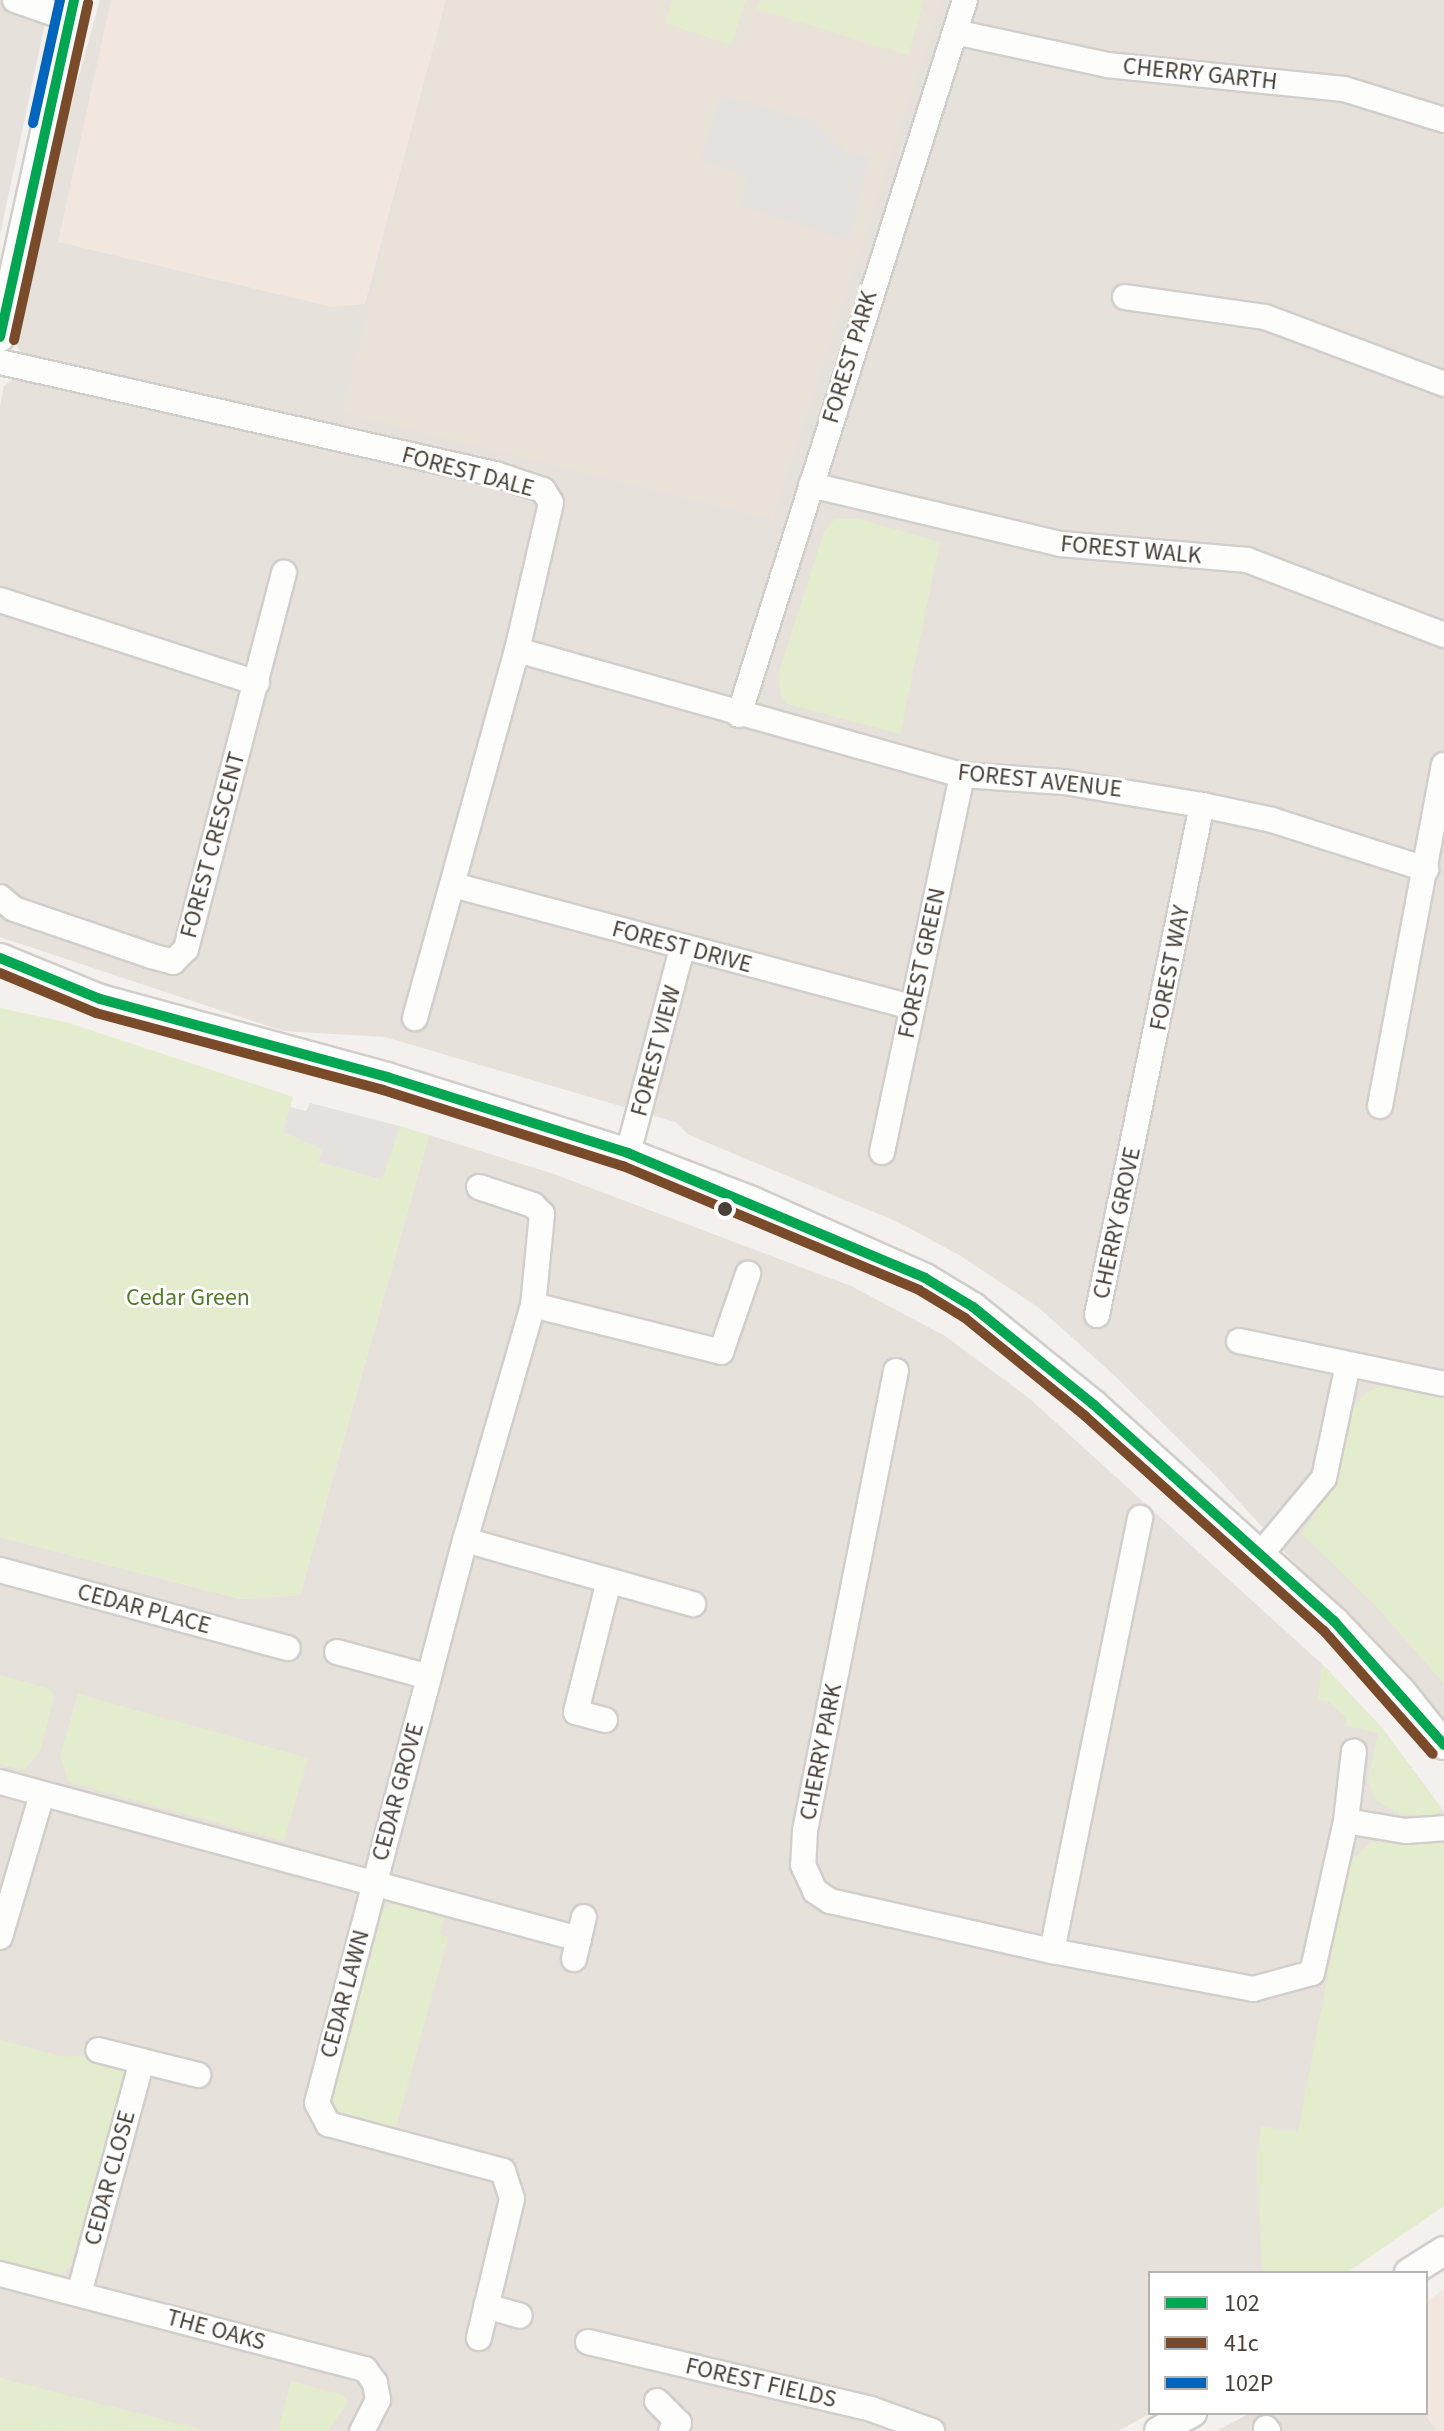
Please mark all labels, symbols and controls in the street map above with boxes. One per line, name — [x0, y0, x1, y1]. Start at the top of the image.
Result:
street label: CHERRY GARTH — [1121, 52, 1279, 96]
street label: FOREST PARK — [816, 287, 884, 427]
street label: FOREST DALE — [399, 441, 537, 503]
street label: FOREST WALK — [1059, 529, 1203, 571]
street label: FOREST CRESCENT — [174, 749, 252, 941]
street label: FOREST AVENUE — [956, 758, 1124, 804]
street label: FOREST GREEN — [892, 885, 952, 1041]
street label: FOREST WAY — [1144, 903, 1196, 1033]
street label: FOREST DRIVE — [609, 915, 755, 979]
street label: FOREST VIEW — [625, 983, 687, 1119]
street label: CHERRY GROVE — [1087, 1144, 1147, 1302]
unlabelled marker — [717, 1201, 733, 1217]
park label: Cedar Green — [126, 1284, 250, 1312]
street label: CEDAR PLACE — [74, 1577, 214, 1641]
street label: CHERRY PARK — [794, 1681, 848, 1823]
street label: CEDAR GROVE — [366, 1720, 430, 1864]
street label: CEDAR LAWN — [314, 1927, 376, 2061]
street label: CEDAR CLOSE — [78, 2107, 142, 2249]
legend — [1148, 2271, 1428, 2415]
text: 102 — [1224, 2286, 1260, 2321]
street label: THE OAKS — [163, 2303, 269, 2357]
text: 41c — [1224, 2326, 1259, 2361]
street label: FOREST FIELDS — [683, 2352, 839, 2414]
text: 102P — [1224, 2366, 1273, 2401]

